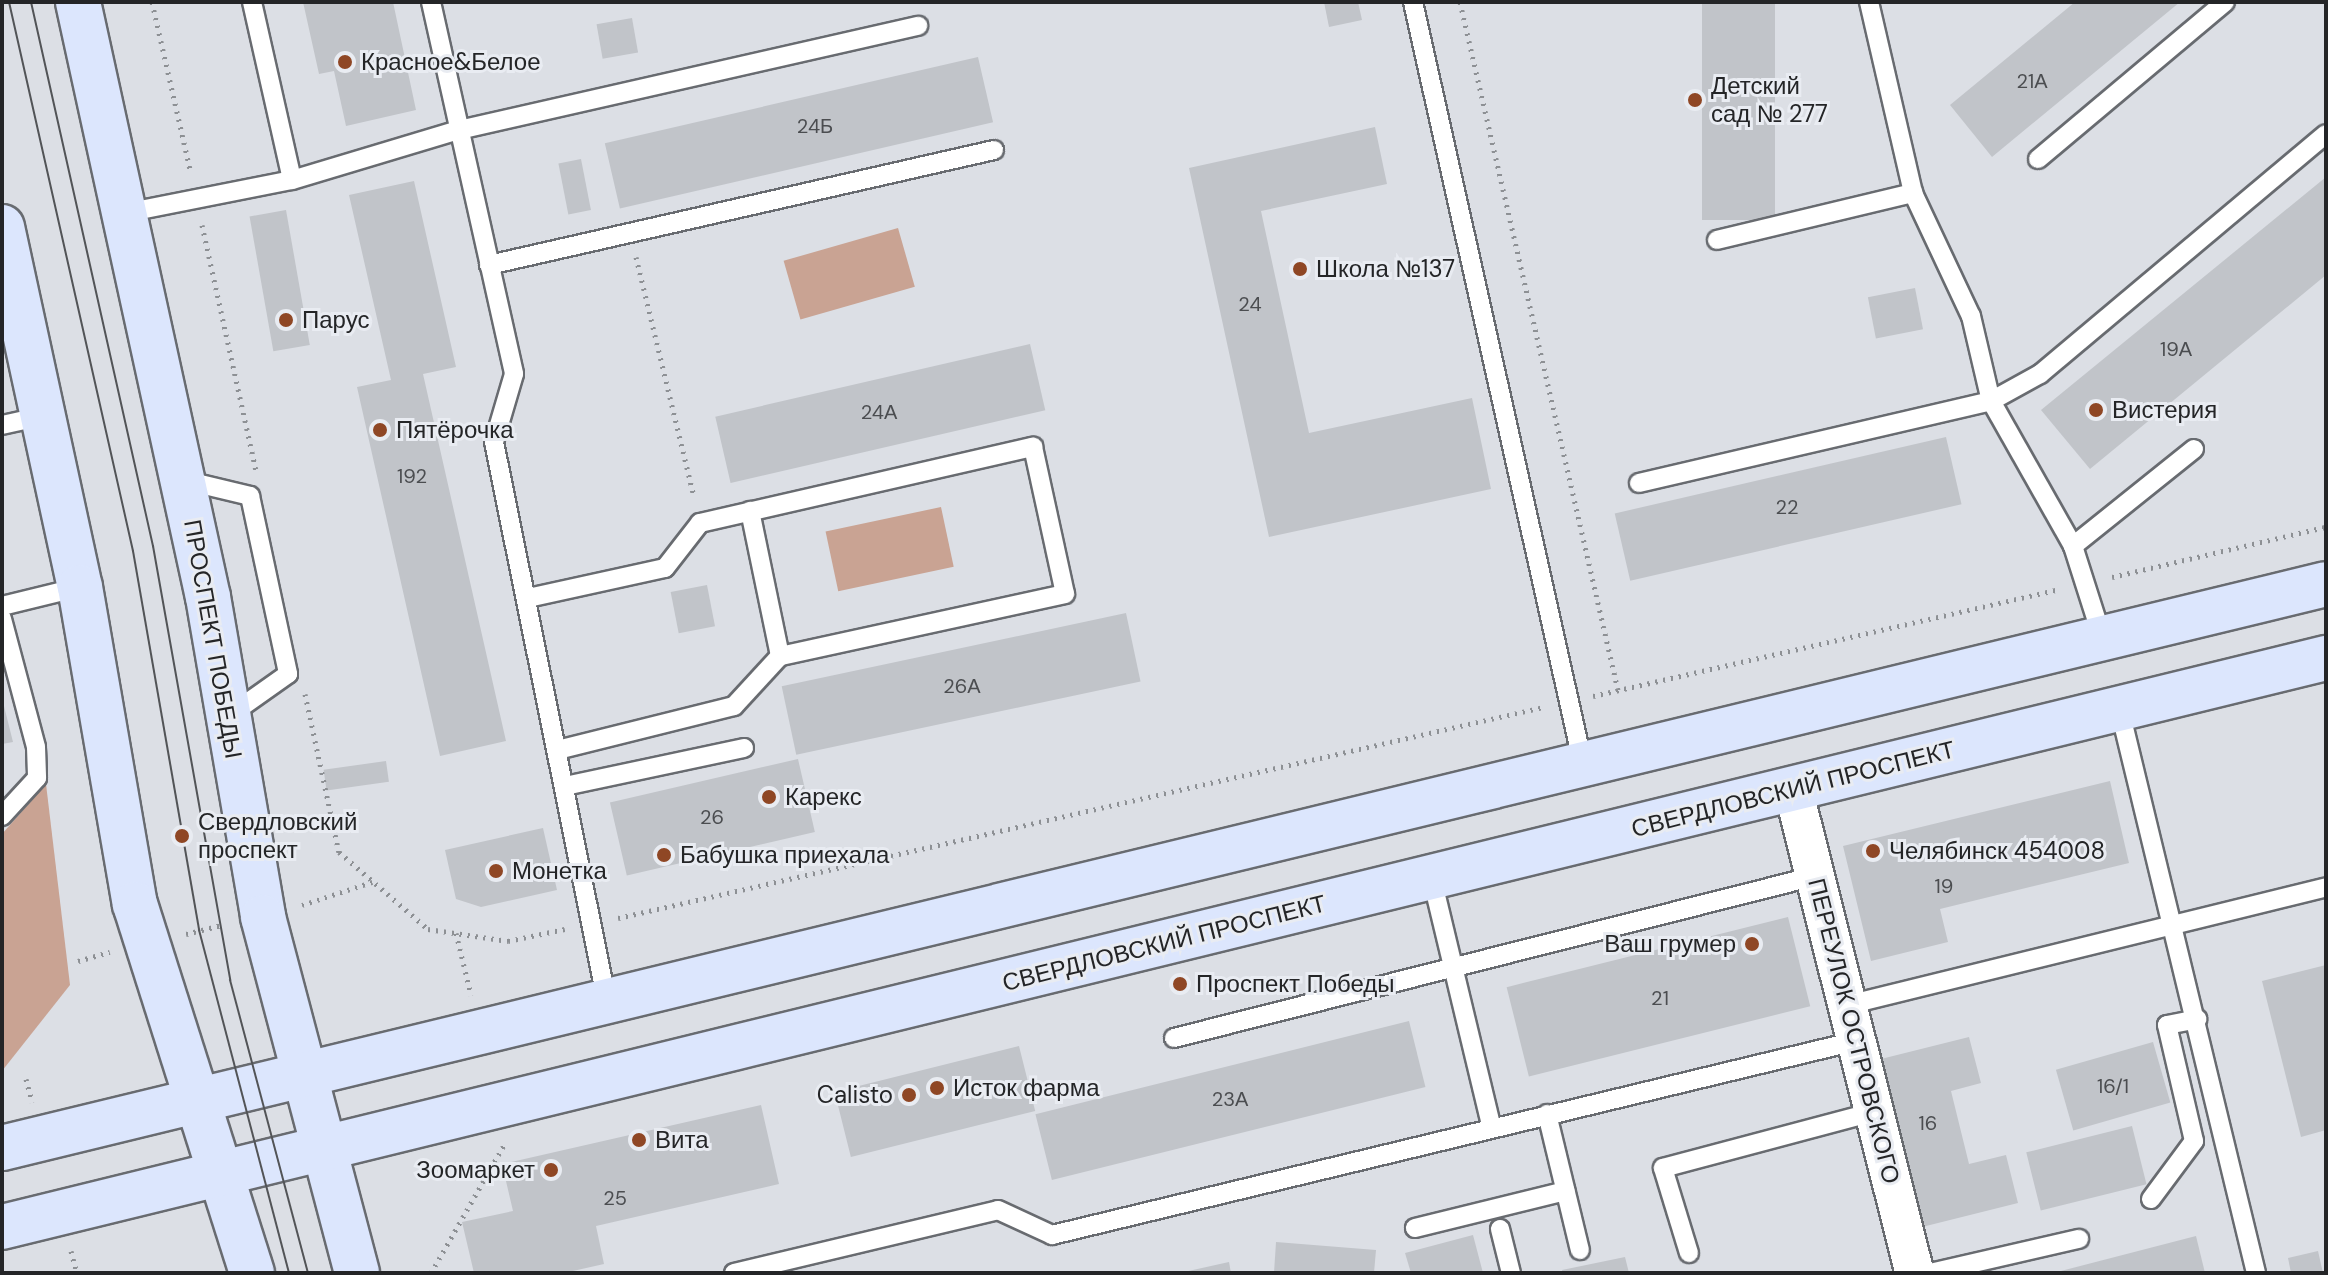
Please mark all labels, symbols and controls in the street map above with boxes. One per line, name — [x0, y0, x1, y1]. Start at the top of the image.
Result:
place label: Красное&Белое — [361, 48, 541, 76]
marker: Красное&Белое — [336, 53, 354, 71]
house number: 21А — [2016, 69, 2048, 93]
place label: Детский сад № 277 — [1711, 72, 1828, 128]
marker: Детский сад № 277 — [1686, 91, 1704, 109]
house number: 24Б — [797, 114, 833, 138]
place label: Школа №137 — [1316, 255, 1455, 283]
marker: Школа №137 — [1291, 260, 1309, 278]
house number: 24 — [1238, 292, 1262, 316]
place label: Парус — [302, 306, 369, 334]
marker: Парус — [277, 311, 295, 329]
house number: 19А — [2160, 337, 2192, 361]
place label: Вистерия — [2112, 396, 2217, 424]
house number: 24А — [861, 400, 897, 424]
marker: Вистерия — [2087, 401, 2105, 419]
place label: Пятёрочка — [396, 416, 514, 444]
marker: Пятёрочка — [371, 421, 389, 439]
house number: 192 — [397, 464, 427, 488]
house number: 22 — [1775, 495, 1799, 519]
street label: ПРОСПЕКТ ПОБЕДЫ — [178, 517, 248, 761]
house number: 26А — [943, 674, 981, 698]
street label: СВЕРДЛОВСКИЙ ПРОСПЕКТ — [1628, 735, 1958, 843]
place label: Карекс — [785, 783, 862, 811]
marker: Карекс — [760, 788, 778, 806]
house number: 26 — [700, 805, 724, 829]
place label: Свердловский проспект — [198, 808, 357, 864]
marker: Свердловский проспект — [173, 827, 191, 845]
place label: Челябинск 454008 — [1889, 837, 2105, 865]
place label: Бабушка приехала — [680, 841, 889, 869]
marker: Челябинск 454008 — [1864, 842, 1882, 860]
marker: Бабушка приехала — [655, 846, 673, 864]
place label: Монетка — [512, 857, 607, 885]
marker: Монетка — [487, 862, 505, 880]
house number: 19 — [1935, 874, 1953, 898]
street label: ПЕРЕУЛОК ОСТРОВСКОГО — [1802, 875, 1906, 1187]
street label: СВЕРДЛОВСКИЙ ПРОСПЕКТ — [999, 889, 1329, 997]
place label: Ваш грумер — [1604, 930, 1736, 958]
marker: Ваш грумер — [1743, 935, 1761, 953]
place label: Проспект Победы — [1196, 970, 1395, 998]
marker: Проспект Победы — [1171, 975, 1189, 993]
house number: 21 — [1651, 986, 1669, 1010]
place label: Исток фарма — [953, 1074, 1099, 1102]
house number: 16/1 — [2097, 1074, 2129, 1098]
marker: Исток фарма — [928, 1079, 946, 1097]
place label: Calisto — [817, 1081, 893, 1109]
marker: Calisto — [900, 1086, 918, 1104]
house number: 23А — [1212, 1087, 1248, 1111]
house number: 16 — [1919, 1111, 1937, 1135]
place label: Вита — [655, 1126, 708, 1154]
marker: Вита — [630, 1131, 648, 1149]
place label: Зоомаркет — [416, 1156, 535, 1184]
marker: Зоомаркет — [542, 1161, 560, 1179]
house number: 25 — [603, 1186, 627, 1210]

